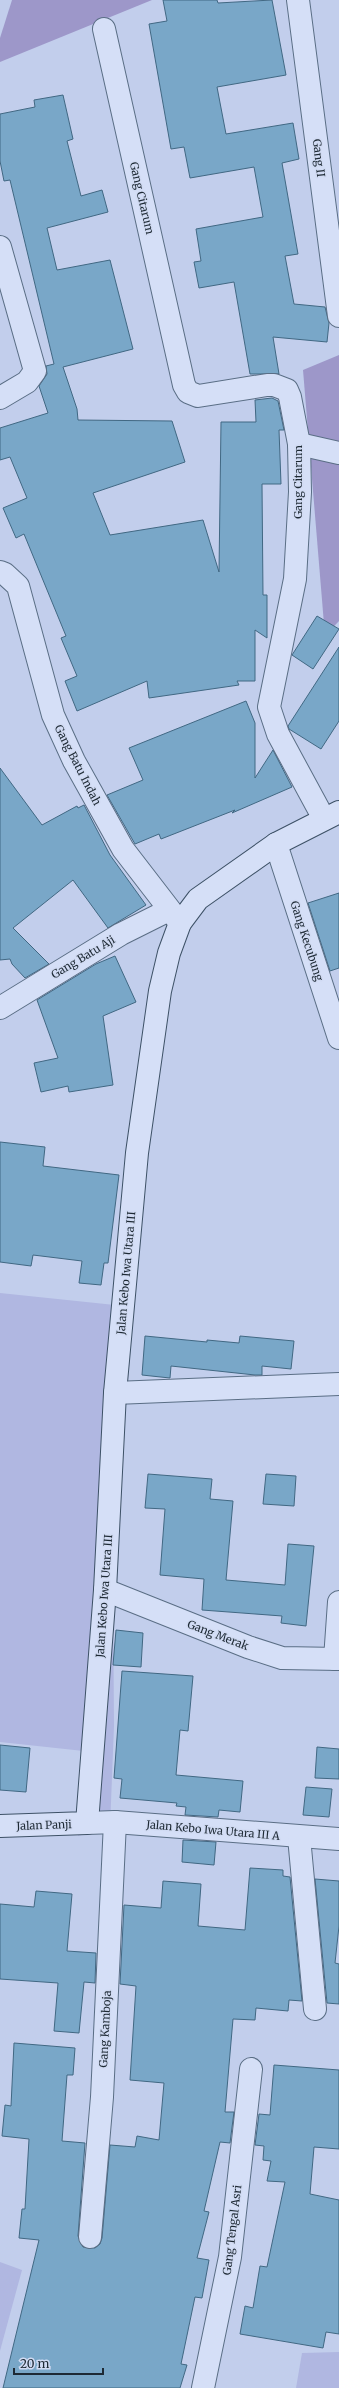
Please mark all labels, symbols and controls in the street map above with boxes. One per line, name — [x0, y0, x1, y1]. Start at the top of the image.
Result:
street label: Gang II — [310, 138, 328, 178]
street label: Gang Citarum — [127, 161, 157, 236]
street label: Gang Citarum — [291, 445, 305, 519]
street label: Gang Batu Indah — [52, 722, 105, 808]
street label: Gang Kecubung — [287, 899, 327, 983]
street label: Gang Batu Aji — [49, 932, 118, 982]
street label: Jalan Kebo Iwa Utara III — [114, 1211, 138, 1336]
street label: Jalan Kebo Iwa Utara III — [93, 1534, 115, 1659]
street label: Gang Merak — [185, 1617, 251, 1653]
street label: Jalan Panji — [15, 1817, 72, 1833]
street label: Jalan Kebo Iwa Utara III A — [145, 1817, 281, 1843]
street label: Gang Kamboja — [96, 1990, 114, 2068]
street label: Gang Tengal Asri — [220, 2184, 245, 2276]
scale bar — [14, 2350, 103, 2376]
text: 20 m — [20, 2356, 49, 2371]

